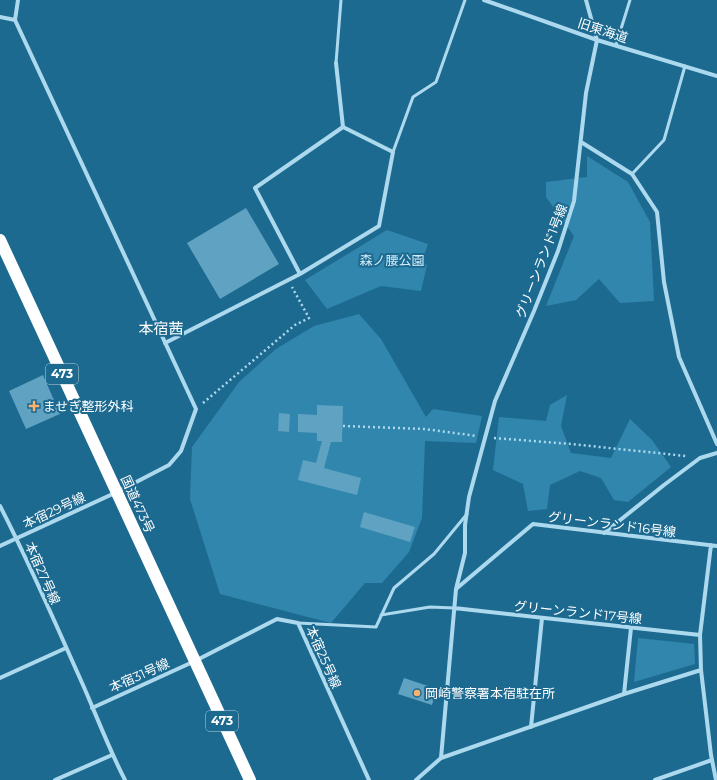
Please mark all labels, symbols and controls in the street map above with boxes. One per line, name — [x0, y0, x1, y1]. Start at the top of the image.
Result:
street label: 旧東海道 — [576, 14, 630, 46]
street label: グリーンランド1号線 — [512, 202, 570, 320]
park label: 森ノ腰公園 — [359, 252, 425, 268]
district label: 本宿茜 — [138, 319, 184, 338]
road number: 473 — [46, 364, 78, 384]
place label: ませぎ整形外科 — [43, 398, 134, 414]
marker: ませぎ整形外科 — [28, 400, 40, 412]
street label: 国道473号 — [118, 473, 158, 535]
street label: 本宿29号線 — [20, 489, 88, 531]
street label: グリーンランド16号線 — [547, 508, 677, 540]
street label: 本宿27号線 — [22, 539, 64, 607]
street label: グリーンランド17号線 — [513, 597, 643, 627]
street label: 本宿25号線 — [303, 623, 345, 691]
street label: 本宿31号線 — [106, 655, 172, 695]
place label: 岡崎警察署本宿駐在所 — [425, 685, 555, 701]
marker: 岡崎警察署本宿駐在所 — [412, 688, 422, 698]
road number: 473 — [206, 711, 238, 731]

